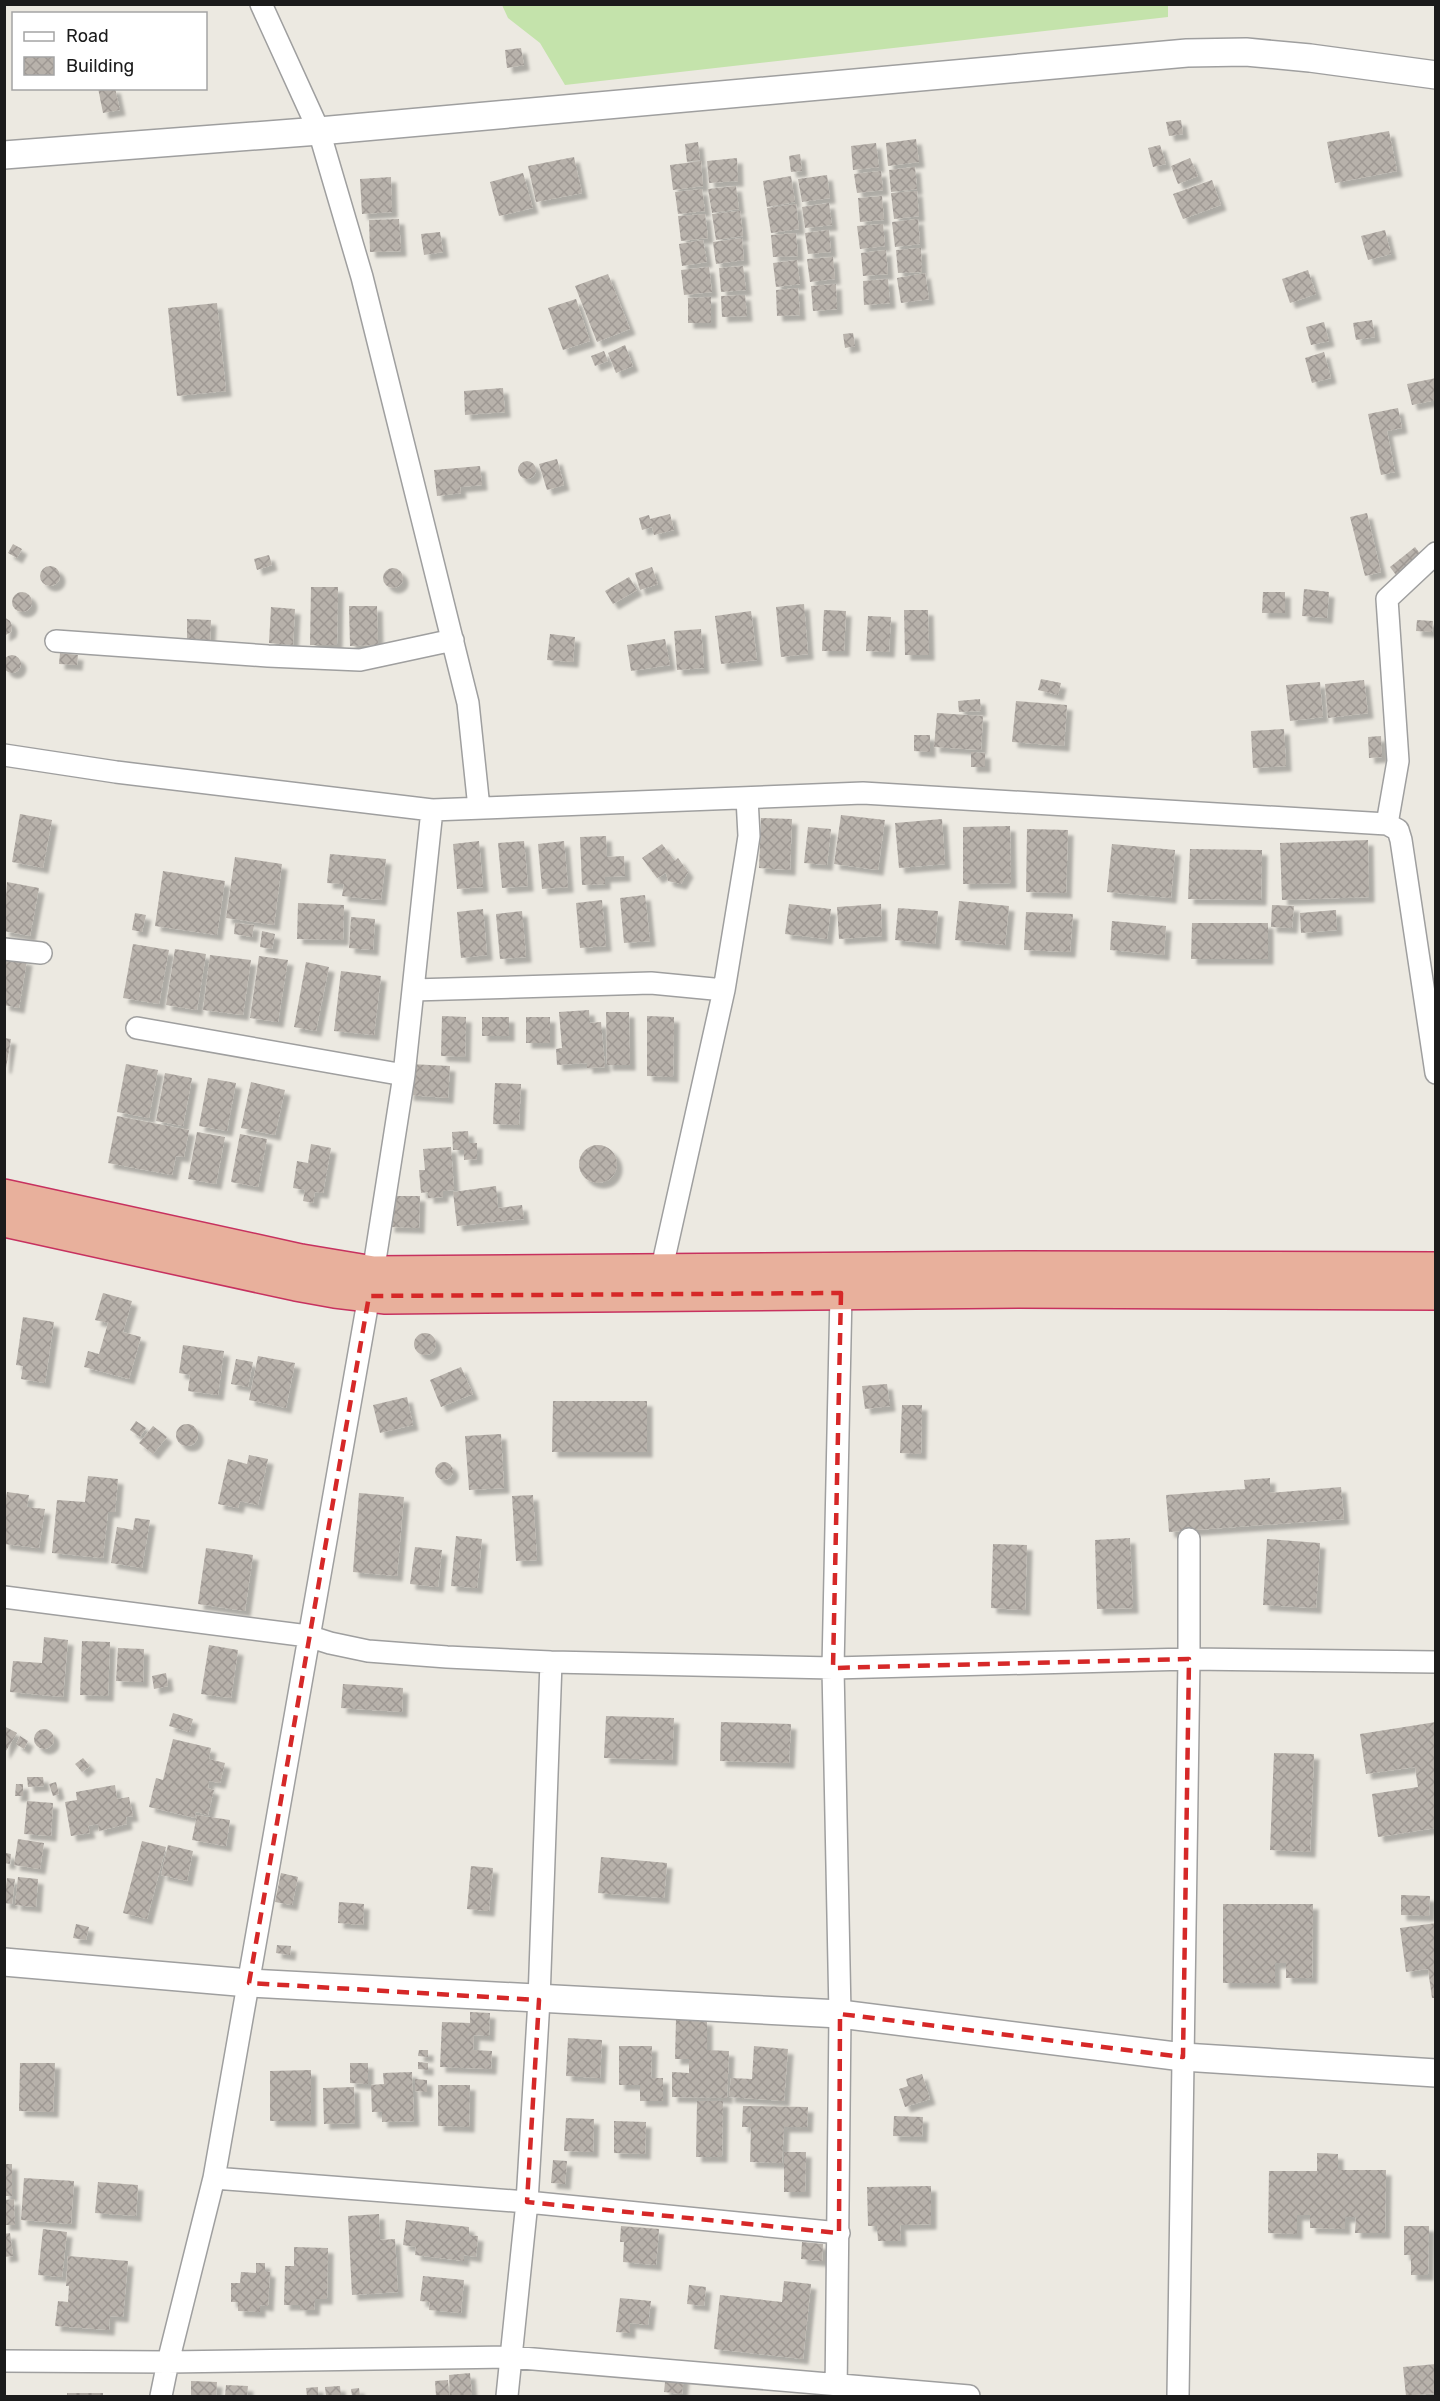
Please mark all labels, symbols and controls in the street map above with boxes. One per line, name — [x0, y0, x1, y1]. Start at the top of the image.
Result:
legend — [12, 12, 207, 90]
text: Road — [66, 25, 109, 47]
text: Building — [66, 55, 134, 77]

